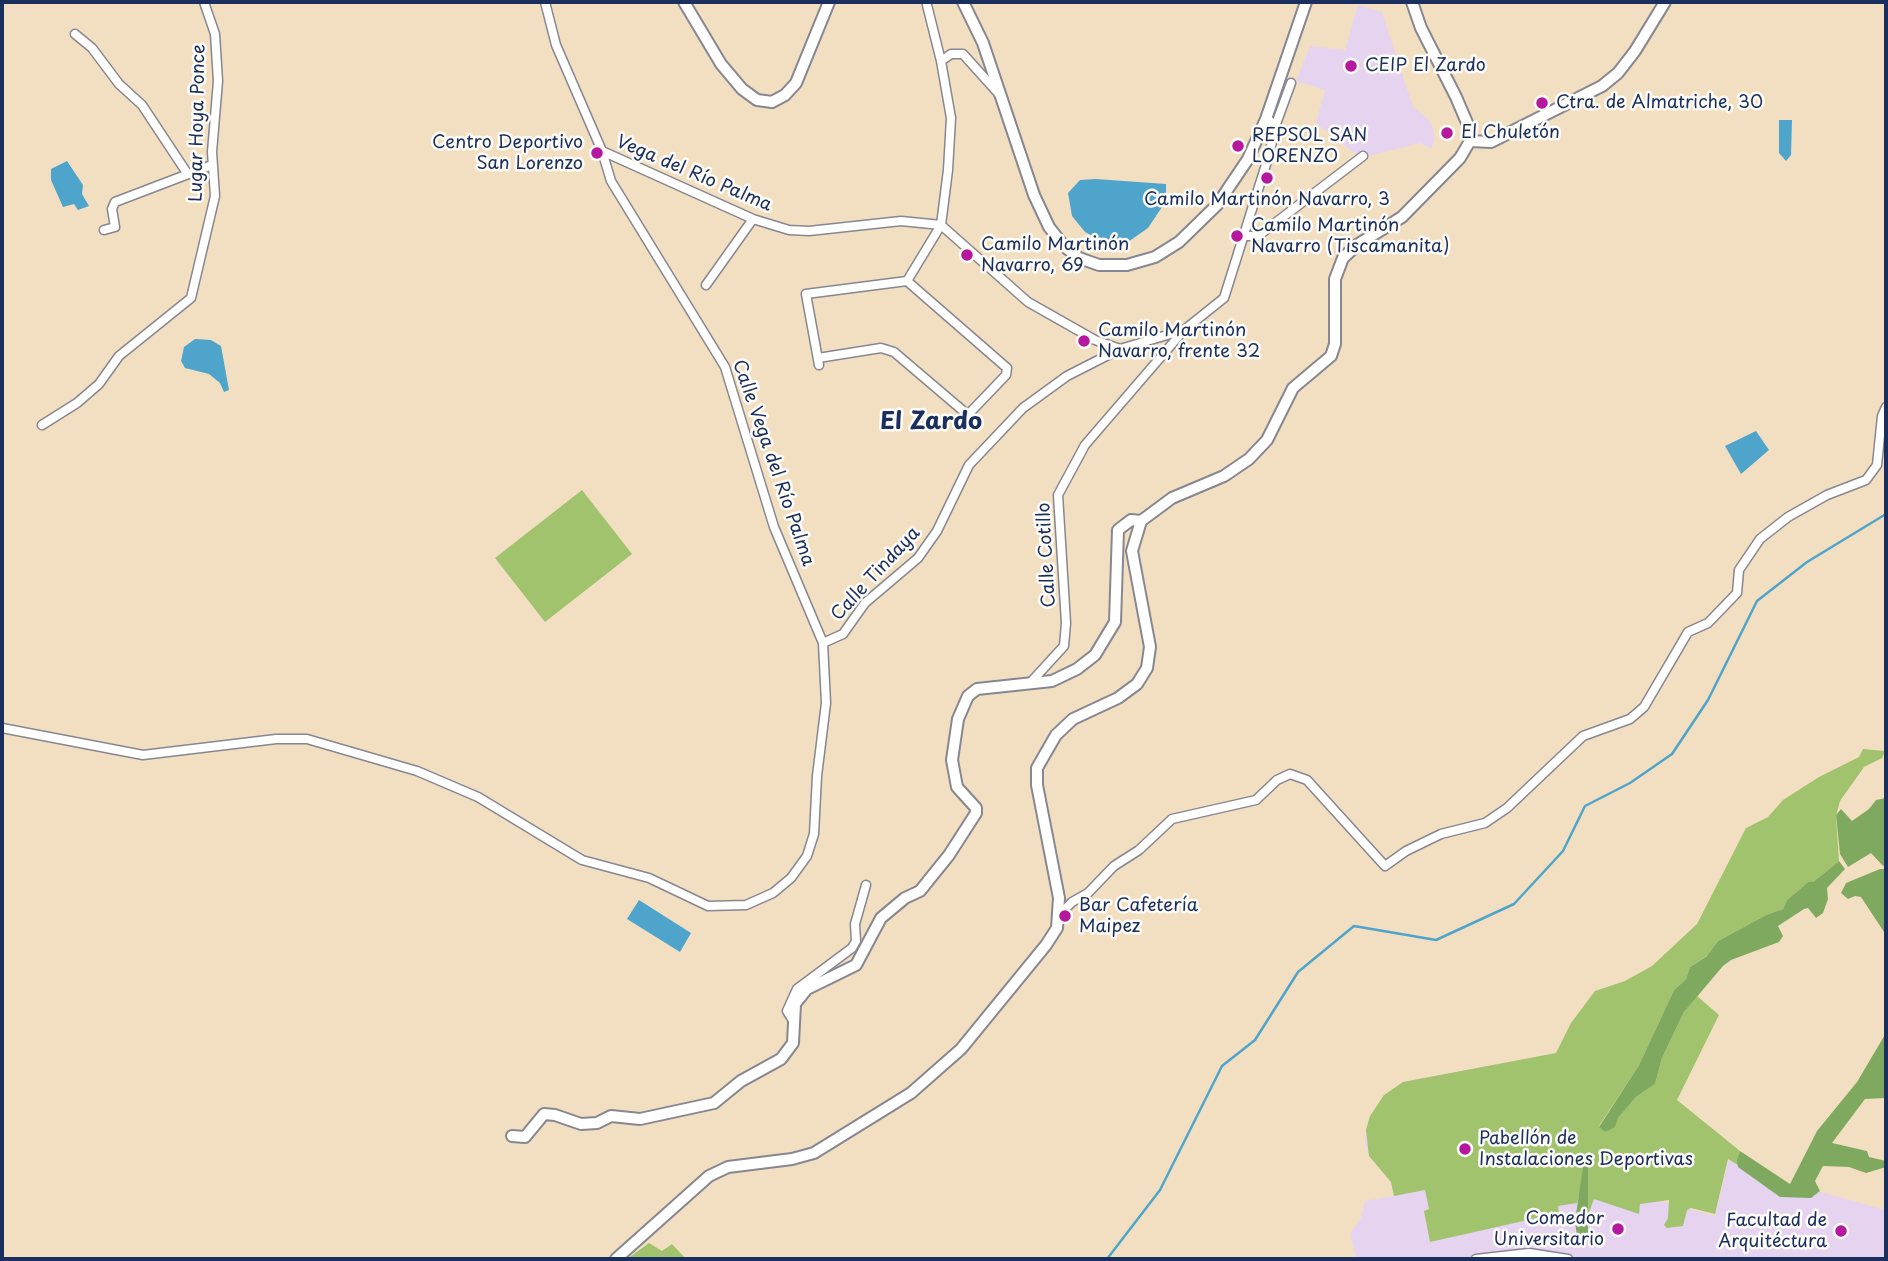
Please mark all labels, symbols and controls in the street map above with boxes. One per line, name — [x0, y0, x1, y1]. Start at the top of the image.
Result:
street label: Lugar Hoya Ponce — [186, 44, 210, 202]
place label: CEIP El Zardo — [1365, 55, 1486, 77]
marker: CEIP El Zardo — [1343, 58, 1359, 74]
place label: Ctra. de Almatriche, 30 — [1556, 92, 1763, 114]
marker: Ctra. de Almatriche, 30 — [1534, 95, 1550, 111]
place label: El Chuletón — [1461, 122, 1560, 144]
place label: REPSOL SAN LORENZO — [1252, 125, 1367, 168]
marker: El Chuletón — [1439, 125, 1455, 141]
street label: Vega del Río Palma — [613, 131, 775, 217]
place label: Centro Deportivo San Lorenzo — [432, 132, 583, 174]
marker: REPSOL SAN LORENZO — [1230, 138, 1246, 154]
marker: Centro Deportivo San Lorenzo — [589, 145, 605, 161]
marker: Camilo Martinón Navarro, 3 — [1259, 170, 1275, 186]
place label: Camilo Martinón Navarro, 3 — [1144, 189, 1390, 211]
place label: Camilo Martinón Navarro (Tiscamanita) — [1251, 215, 1449, 258]
marker: Camilo Martinón Navarro (Tiscamanita) — [1229, 228, 1245, 244]
place label: Camilo Martinón Navarro, 69 — [981, 234, 1129, 276]
marker: Camilo Martinón Navarro, 69 — [959, 247, 975, 263]
place label: Camilo Martinón Navarro, frente 32 — [1098, 320, 1260, 362]
marker: Camilo Martinón Navarro, frente 32 — [1076, 333, 1092, 349]
street label: Calle Vega del Río Palma — [728, 357, 818, 569]
district label: El Zardo — [880, 408, 982, 436]
street label: Calle Cotillo — [1033, 502, 1061, 608]
street label: Calle Tindaya — [827, 523, 925, 625]
place label: Bar Cafetería Maipez — [1079, 895, 1198, 937]
marker: Bar Cafetería Maipez — [1057, 908, 1073, 924]
place label: Pabellón de Instalaciones Deportivas — [1479, 1128, 1693, 1170]
marker: Pabellón de Instalaciones Deportivas — [1457, 1141, 1473, 1157]
place label: Comedor Universitario — [1494, 1208, 1604, 1250]
place label: Facultad de Arquitéctura — [1718, 1210, 1827, 1252]
marker: Comedor Universitario — [1610, 1221, 1626, 1237]
marker: Facultad de Arquitéctura — [1833, 1223, 1849, 1239]

